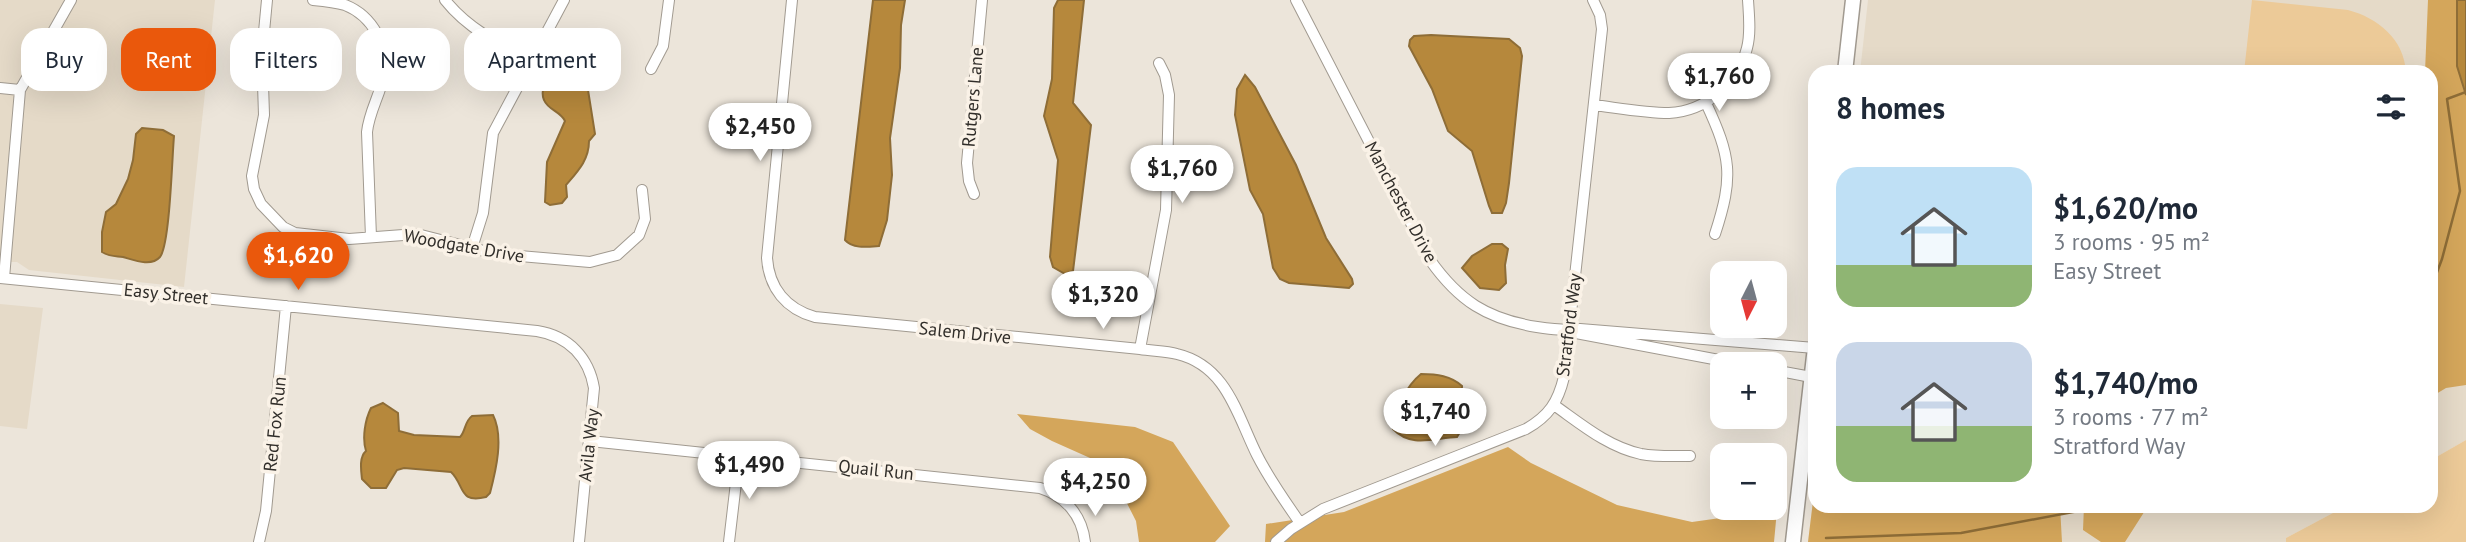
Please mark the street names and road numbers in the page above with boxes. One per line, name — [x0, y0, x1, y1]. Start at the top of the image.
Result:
street label: Rutgers Lane — [957, 46, 988, 148]
street label: Manchester Drive — [1360, 137, 1443, 266]
street label: Woodgate Drive — [402, 224, 526, 267]
street label: Stratford Way — [1551, 271, 1586, 378]
street label: Easy Street — [123, 278, 209, 309]
street label: Salem Drive — [918, 316, 1012, 349]
street label: Red Fox Run — [258, 375, 291, 473]
street label: Avila Way — [573, 407, 604, 483]
street label: Quail Run — [837, 454, 915, 485]

